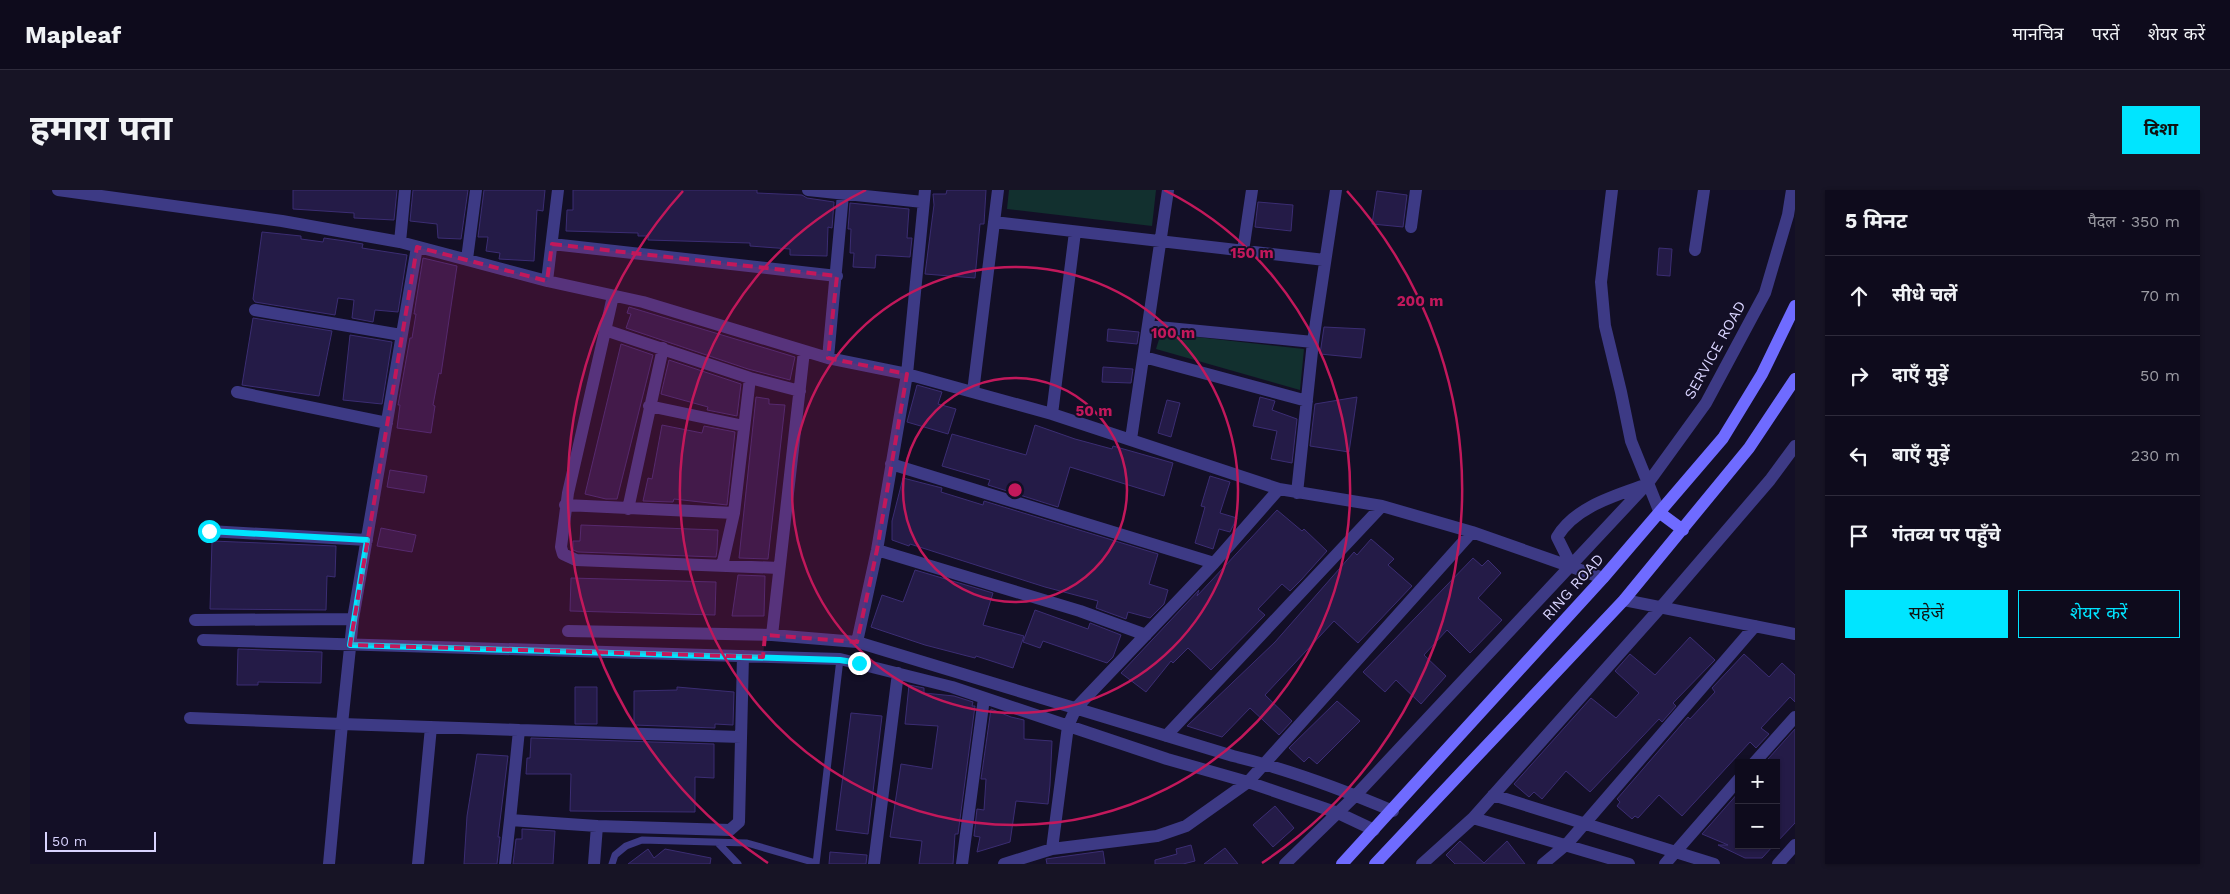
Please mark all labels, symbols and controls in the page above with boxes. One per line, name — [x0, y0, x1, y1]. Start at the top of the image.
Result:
text: Mapleaf — [25, 21, 121, 49]
text: मानचित्र — [2012, 23, 2064, 44]
text: परतें — [2092, 23, 2120, 44]
text: शेयर करें — [2148, 23, 2205, 44]
button: दिशा — [2122, 106, 2200, 154]
text: हमारा पता — [30, 107, 172, 149]
text: 5 मिनट — [1845, 208, 1907, 233]
text: पैदल · 350 m — [2088, 212, 2180, 231]
text: 150 m — [1230, 244, 1274, 262]
icon: ahead — [1845, 282, 1873, 310]
text: सीधे चलें — [1892, 283, 1957, 306]
text: 70 m — [2141, 286, 2180, 305]
text: 200 m — [1397, 292, 1443, 310]
street label: SERVICE ROAD — [1681, 298, 1749, 402]
text: 100 m — [1151, 324, 1195, 342]
icon: right — [1845, 362, 1873, 390]
text: दाएँ मुड़ें — [1892, 363, 1948, 386]
text: 50 m — [2140, 366, 2180, 385]
text: 50 m — [1076, 402, 1112, 420]
icon: left — [1845, 442, 1873, 470]
text: बाएँ मुड़ें — [1892, 443, 1950, 466]
text: 230 m — [2131, 446, 2180, 465]
centre of rings — [1006, 481, 1024, 499]
route start — [198, 520, 221, 543]
icon: arrive — [1845, 522, 1873, 550]
text: गंतव्य पर पहुँचे — [1892, 523, 2001, 546]
street label: RING ROAD — [1539, 550, 1607, 624]
button: सहेजें — [1845, 590, 2008, 638]
button: शेयर करें — [2018, 590, 2180, 638]
route end — [848, 652, 871, 675]
map controls — [1735, 759, 1780, 849]
button: + — [1735, 759, 1780, 804]
button: − — [1735, 804, 1780, 849]
scale bar — [45, 829, 156, 852]
text: 50 m — [52, 833, 87, 849]

